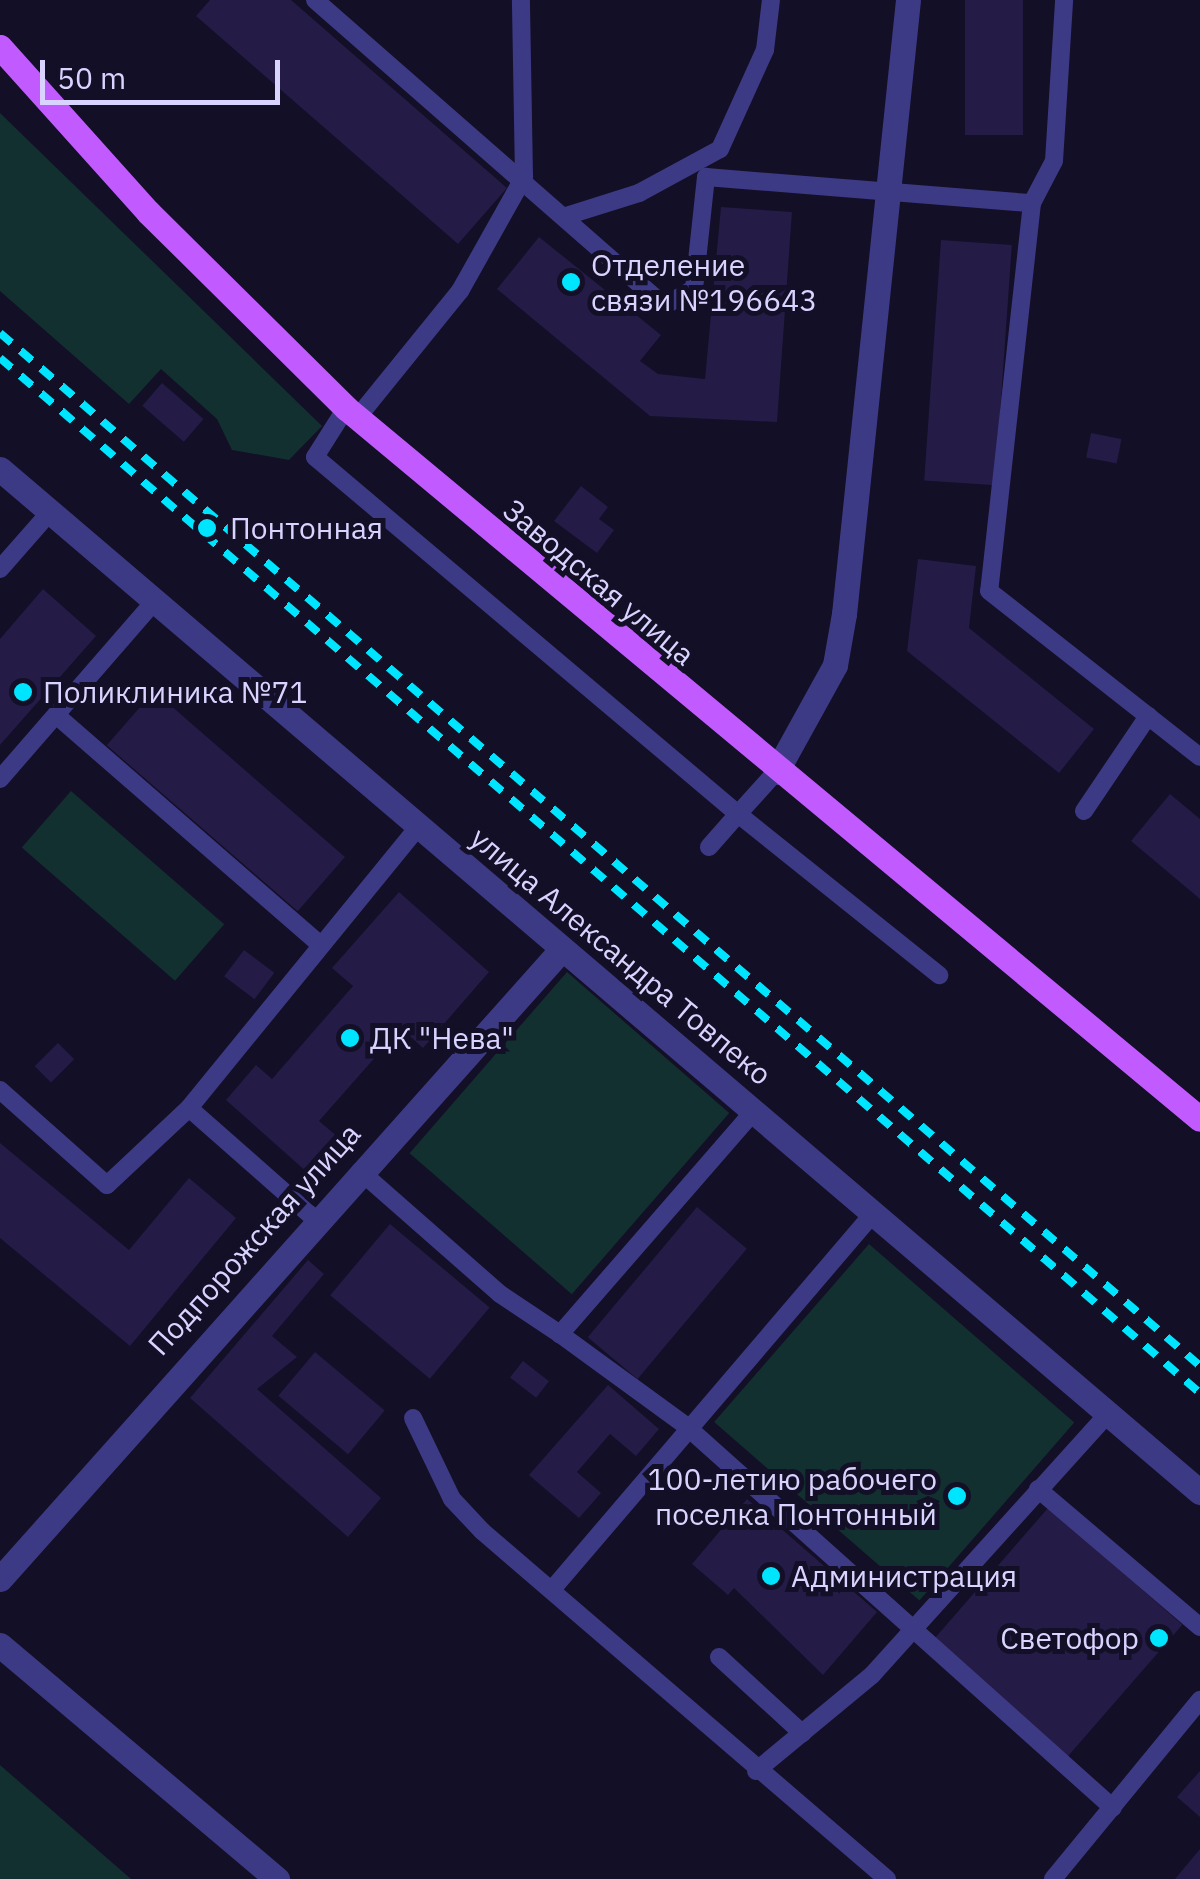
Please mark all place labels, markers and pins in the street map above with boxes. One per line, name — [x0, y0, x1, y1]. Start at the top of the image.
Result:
place label: Отделение связи №196643 — [591, 247, 817, 318]
marker: Отделение связи №196643 — [560, 271, 582, 293]
place label: Понтонная — [230, 510, 383, 546]
marker: Понтонная — [194, 515, 220, 541]
place label: Поликлиника №71 — [43, 674, 308, 710]
marker: Поликлиника №71 — [12, 681, 34, 703]
place label: ДК "Нева" — [370, 1020, 514, 1056]
marker: ДК "Нева" — [339, 1027, 361, 1049]
place label: 100-летию рабочего поселка Понтонный — [648, 1461, 937, 1532]
marker: 100-летию рабочего поселка Понтонный — [946, 1485, 968, 1507]
place label: Администрация — [791, 1558, 1017, 1594]
marker: Администрация — [760, 1565, 782, 1587]
place label: Светофор — [1000, 1620, 1139, 1656]
marker: Светофор — [1148, 1627, 1170, 1649]

